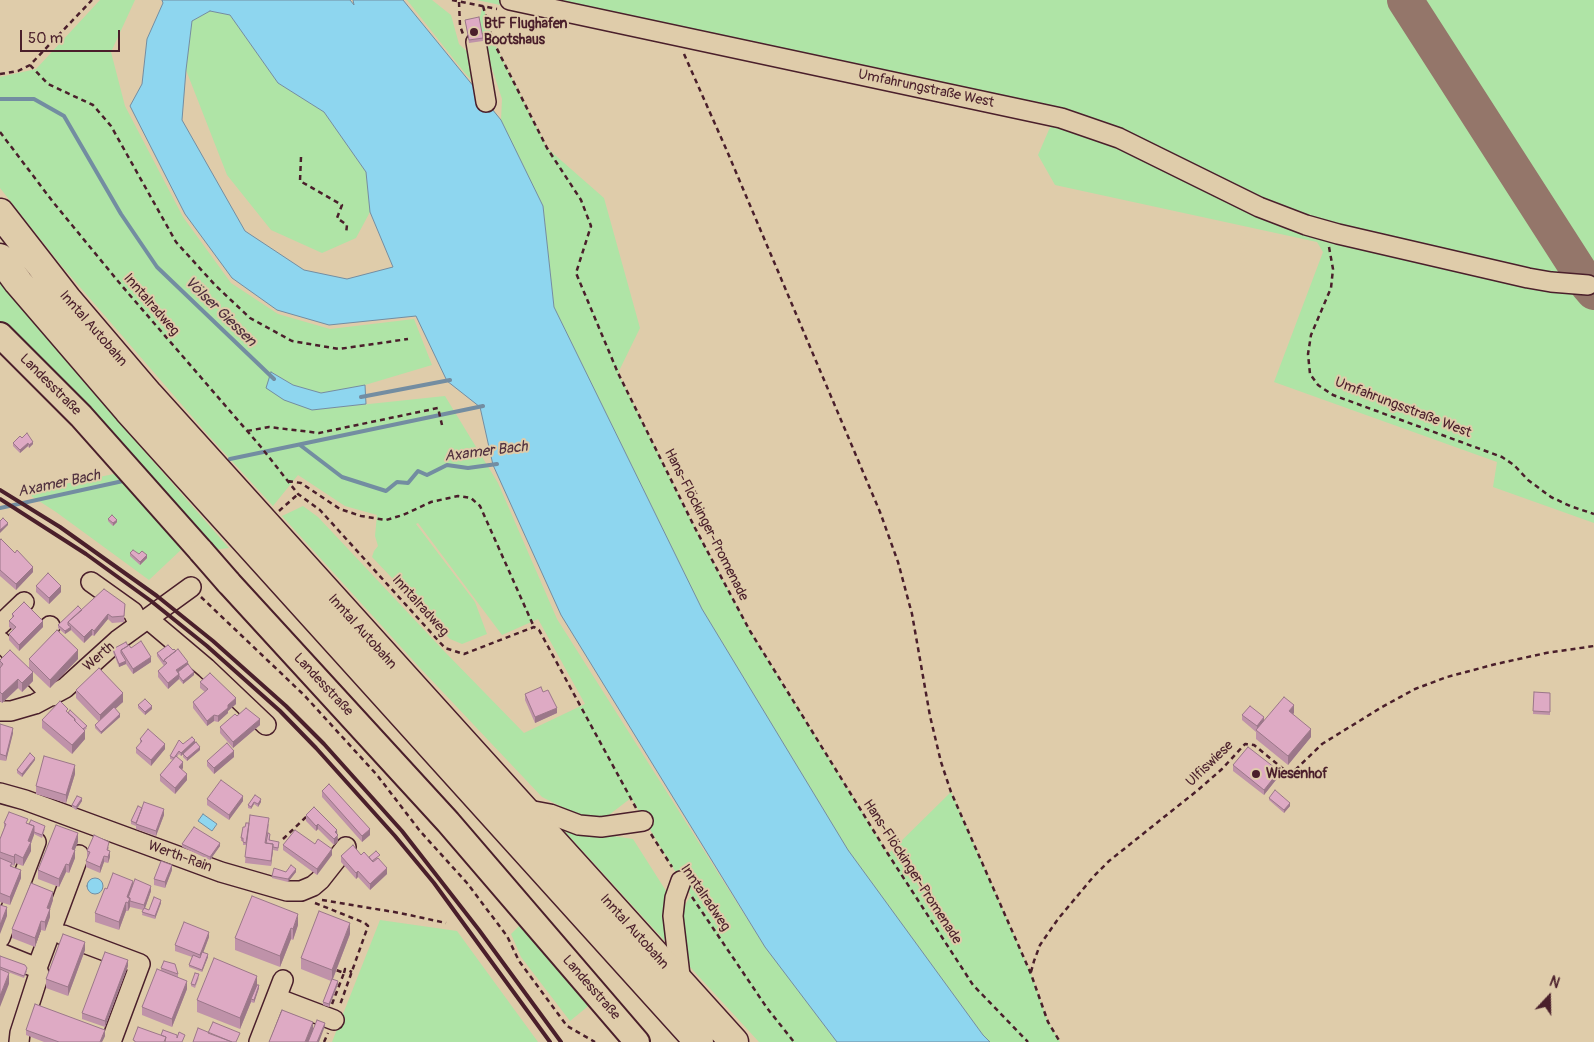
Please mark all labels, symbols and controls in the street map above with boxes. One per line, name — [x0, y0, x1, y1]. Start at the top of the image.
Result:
place label: BtF Flughafen Bootshaus — [484, 16, 567, 48]
scale bar — [22, 20, 122, 52]
marker: BtF Flughafen Bootshaus — [468, 26, 480, 38]
text: 50 m — [28, 29, 63, 48]
street label: Umfahrungstraße West — [856, 66, 996, 112]
street label: Inntalradweg — [119, 270, 183, 340]
water label: Völser Giessen — [180, 273, 260, 351]
street label: Inntal Autobahn — [56, 288, 130, 370]
street label: Landesstraße — [16, 351, 84, 419]
street label: Umfahrungsstraße West — [1332, 374, 1474, 442]
water label: Axamer Bach — [443, 438, 529, 466]
street label: Hans-Flöckinger-Promenade — [660, 446, 752, 604]
water label: Axamer Bach — [16, 467, 102, 501]
street label: Inntalradweg — [388, 572, 452, 640]
street label: Inntal Autobahn — [324, 591, 400, 673]
street label: Werth — [80, 639, 118, 675]
street label: Landesstraße — [290, 650, 356, 720]
street label: Ulfiswiese — [1183, 737, 1237, 791]
place label: Wiesenhof — [1266, 766, 1328, 782]
marker: Wiesenhof — [1250, 768, 1262, 780]
street label: Hans-Flöckinger-Promenade — [859, 797, 965, 947]
street label: Werth-Rain — [146, 838, 214, 876]
street label: Inntalradweg — [677, 861, 733, 935]
street label: Inntal Autobahn — [596, 891, 672, 973]
street label: Landesstraße — [558, 952, 624, 1024]
north arrow — [1524, 972, 1574, 1022]
text: N — [1547, 973, 1562, 992]

